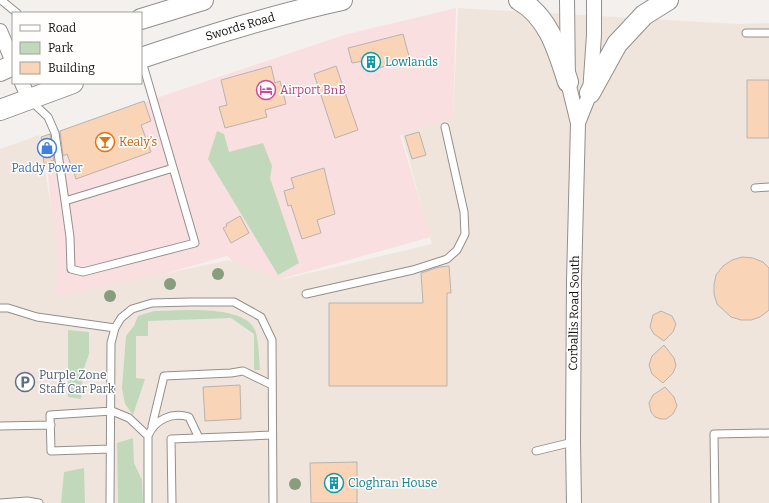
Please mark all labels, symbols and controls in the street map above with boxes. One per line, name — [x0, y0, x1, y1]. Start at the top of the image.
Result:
street label: Swords Road — [204, 10, 276, 44]
legend — [12, 12, 142, 84]
text: Road — [48, 21, 76, 35]
text: Park — [48, 41, 74, 55]
building icon: Lowlands — [360, 51, 382, 73]
place label: Lowlands — [385, 55, 438, 69]
text: Building — [48, 61, 95, 75]
hotel icon: Airport BnB — [255, 79, 277, 101]
place label: Airport BnB — [280, 83, 346, 97]
bar icon: Kealy’s — [94, 131, 116, 153]
place label: Kealy’s — [119, 135, 158, 149]
shop icon: Paddy Power — [36, 137, 58, 159]
place label: Paddy Power — [11, 161, 83, 175]
street label: Corballis Road South — [566, 255, 582, 371]
place label: Purple Zone Staff Car Park — [39, 368, 115, 396]
parking icon: Purple Zone Staff Car Park — [14, 371, 36, 393]
building icon: Cloghran House — [323, 472, 345, 494]
place label: Cloghran House — [348, 476, 437, 490]

